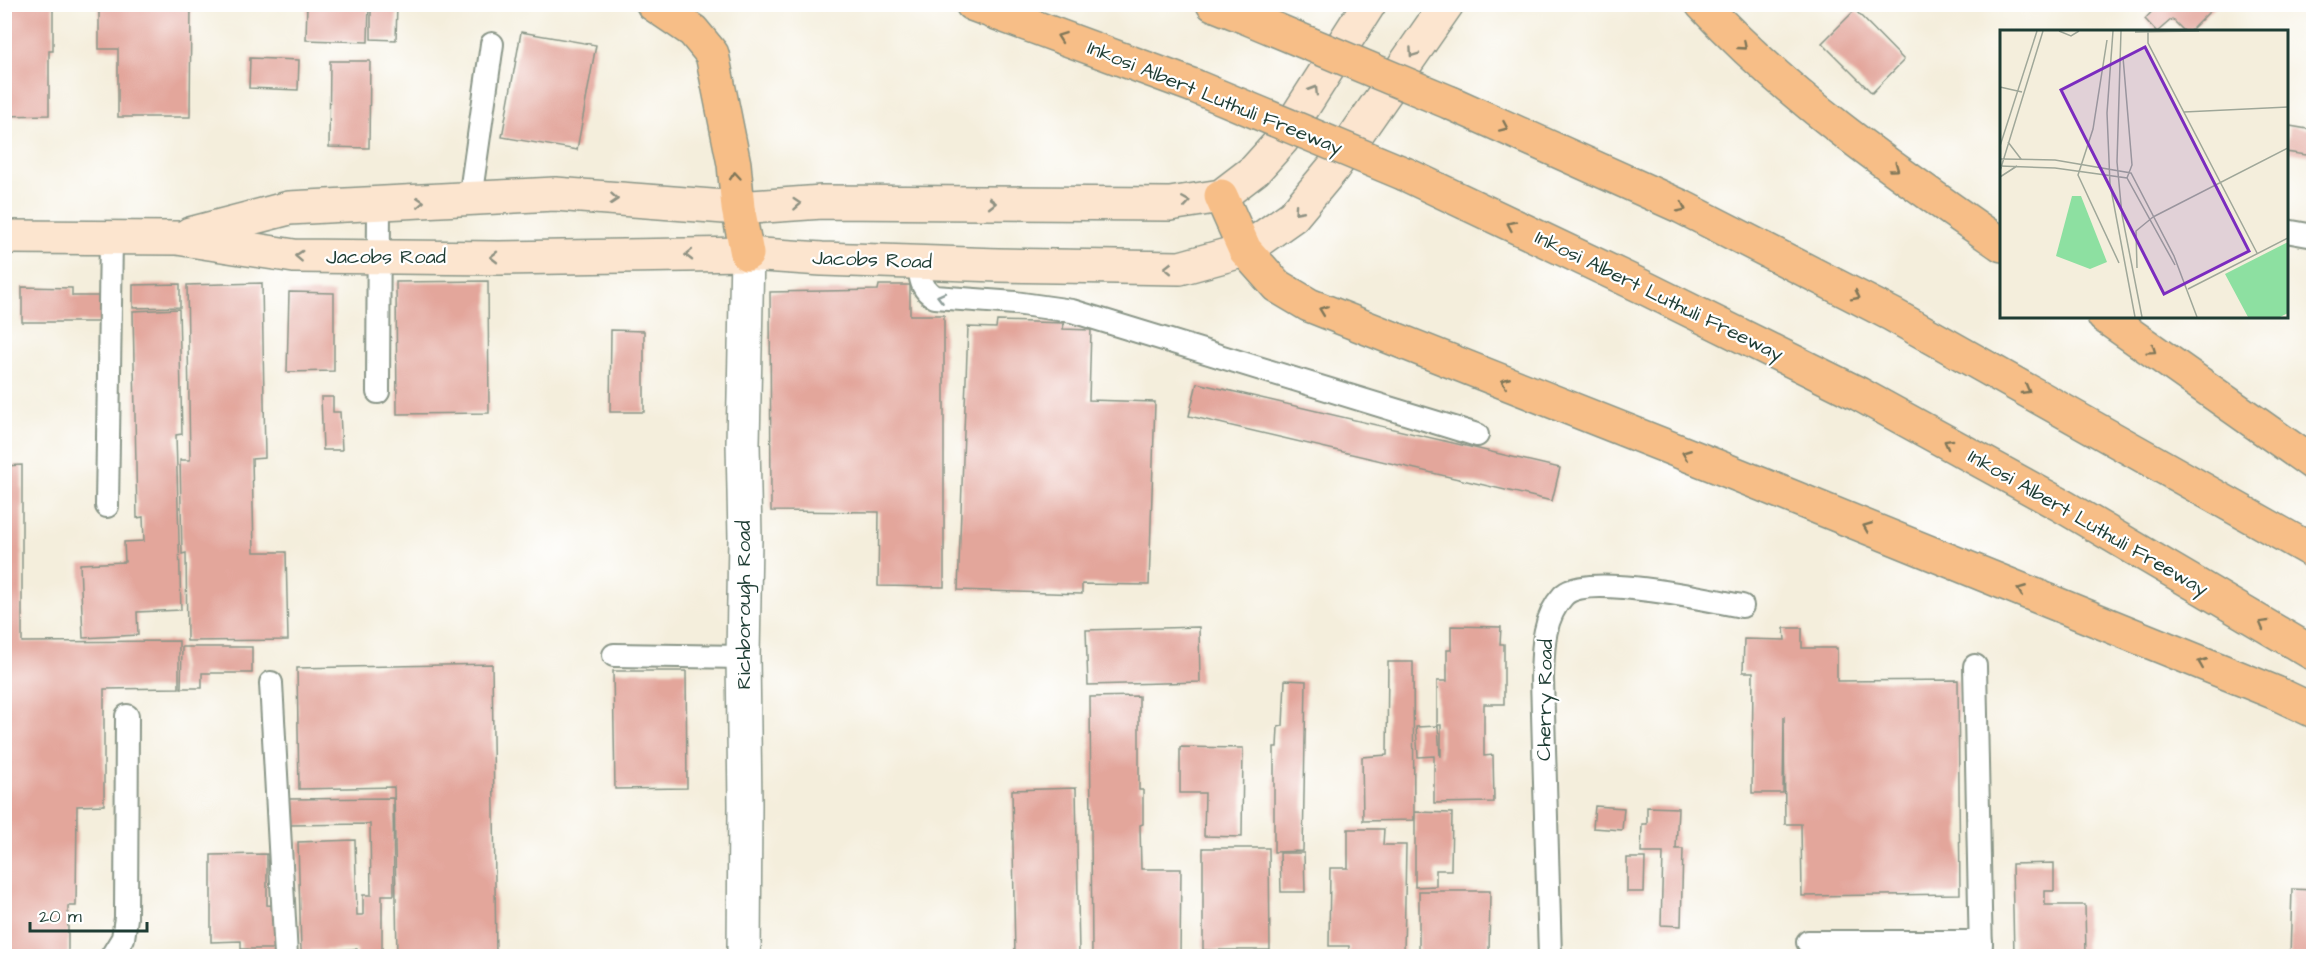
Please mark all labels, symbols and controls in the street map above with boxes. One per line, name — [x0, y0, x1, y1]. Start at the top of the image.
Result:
inset map — [2000, 30, 2288, 318]
one-way arrow — [1056, 32, 1067, 44]
street label: Inkosi Albert Luthuli Freeway — [1083, 34, 1347, 163]
one-way arrow — [1736, 39, 1747, 50]
one-way arrow — [1409, 46, 1420, 57]
one-way arrow — [1307, 86, 1319, 96]
one-way arrow — [1498, 120, 1509, 132]
one-way arrow — [1889, 161, 1900, 172]
one-way arrow — [729, 171, 742, 180]
one-way arrow — [609, 192, 618, 205]
one-way arrow — [416, 195, 425, 208]
one-way arrow — [1182, 196, 1191, 208]
one-way arrow — [792, 197, 801, 210]
one-way arrow — [987, 197, 996, 209]
one-way arrow — [1676, 200, 1687, 212]
one-way arrow — [1294, 203, 1305, 213]
one-way arrow — [1507, 220, 1518, 232]
street label: Inkosi Albert Luthuli Freeway — [1530, 224, 1788, 369]
street label: Jacobs Road — [326, 243, 446, 271]
street label: Jacobs Road — [812, 244, 932, 276]
one-way arrow — [294, 249, 303, 262]
one-way arrow — [684, 249, 693, 261]
one-way arrow — [489, 251, 498, 264]
one-way arrow — [1164, 262, 1173, 274]
one-way arrow — [1849, 289, 1860, 300]
one-way arrow — [936, 291, 946, 304]
one-way arrow — [1319, 305, 1329, 318]
one-way arrow — [2145, 343, 2156, 354]
one-way arrow — [1500, 377, 1511, 389]
one-way arrow — [2020, 383, 2031, 394]
one-way arrow — [1944, 439, 1955, 450]
street label: Inkosi Albert Luthuli Freeway — [1962, 443, 2213, 604]
one-way arrow — [1681, 449, 1692, 461]
street label: Richborough Road — [730, 521, 759, 689]
one-way arrow — [1862, 522, 1873, 534]
one-way arrow — [2016, 585, 2027, 597]
one-way arrow — [2259, 620, 2269, 631]
street label: Cherry Road — [1530, 639, 1561, 761]
one-way arrow — [2197, 658, 2208, 670]
scale bar — [30, 895, 147, 933]
text: 20 m — [39, 904, 82, 929]

